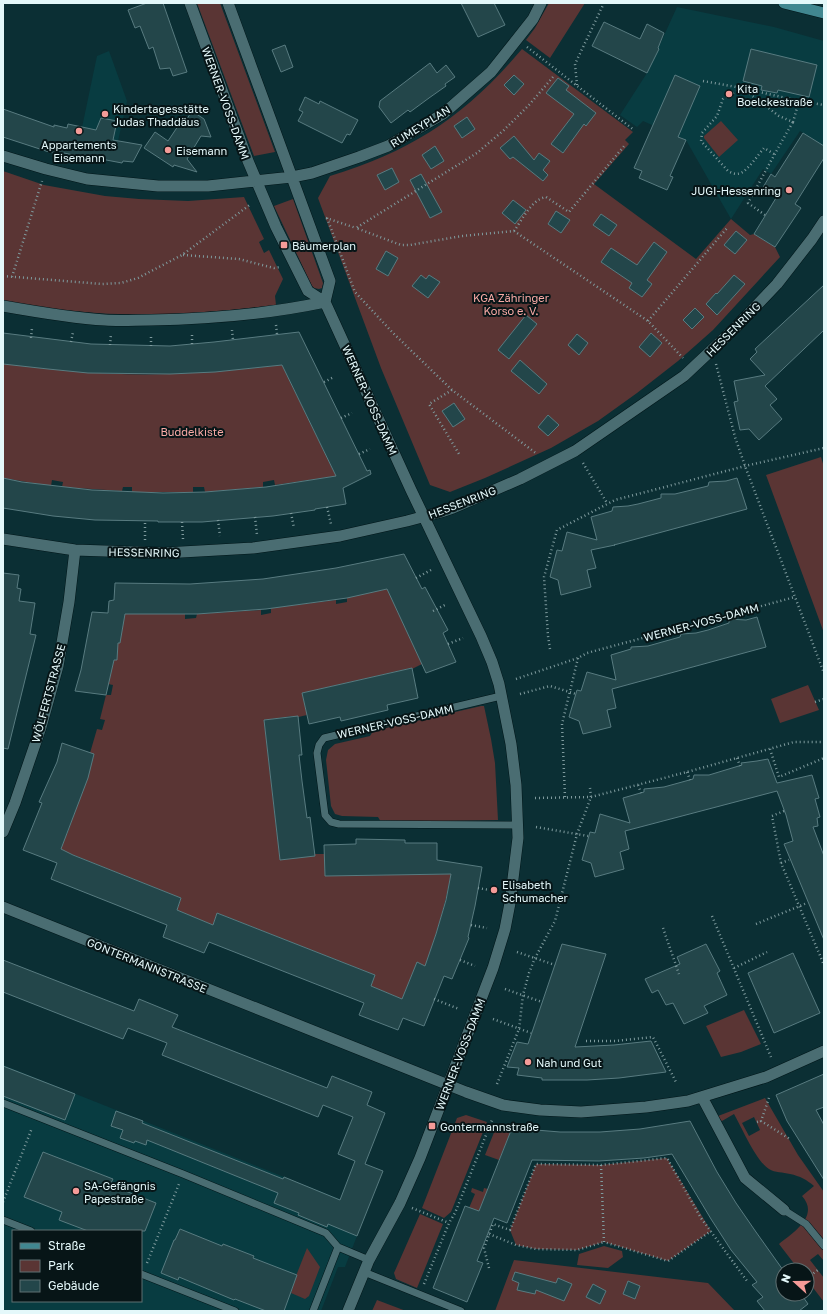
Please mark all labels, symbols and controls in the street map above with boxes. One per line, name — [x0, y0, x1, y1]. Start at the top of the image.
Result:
street label: WERNER-VOSS-DAMM — [200, 45, 252, 161]
place label: Kita Boelckestraße — [737, 82, 813, 108]
marker: Kita Boelckestraße — [724, 89, 734, 99]
place label: Kindertagesstätte Judas Thaddäus — [113, 102, 209, 128]
street label: RUMEYPLAN — [388, 102, 452, 150]
marker: Kindertagesstätte Judas Thaddäus — [100, 109, 110, 119]
marker: Appartements Eisemann — [74, 126, 84, 136]
place label: Appartements Eisemann — [41, 138, 117, 164]
place label: Eisemann — [176, 144, 227, 157]
marker: Eisemann — [163, 145, 173, 155]
place label: JUGI-Hessenring — [691, 184, 781, 197]
marker: JUGI-Hessenring — [784, 185, 794, 195]
place label: Bäumerplan — [292, 239, 356, 252]
marker: Bäumerplan — [279, 240, 289, 250]
park label: KGA Zähringer Korso e. V. — [473, 291, 550, 317]
street label: HESSENRING — [703, 299, 763, 359]
street label: WERNER-VOSS-DAMM — [340, 343, 400, 457]
park label: Buddelkiste — [160, 425, 224, 438]
street label: HESSENRING — [426, 483, 498, 521]
street label: HESSENRING — [108, 545, 180, 559]
street label: WERNER-VOSS-DAMM — [642, 600, 760, 644]
street label: WÖLFERTSTRASSE — [29, 642, 67, 744]
street label: WERNER-VOSS-DAMM — [336, 701, 454, 741]
place label: Elisabeth Schumacher — [502, 878, 569, 904]
marker: Elisabeth Schumacher — [489, 885, 499, 895]
street label: GONTERMANNSTRASSE — [85, 935, 209, 995]
street label: WERNER-VOSS-DAMM — [433, 996, 487, 1112]
place label: Nah und Gut — [536, 1056, 602, 1069]
marker: Nah und Gut — [523, 1057, 533, 1067]
place label: Gontermannstraße — [440, 1120, 539, 1133]
marker: Gontermannstraße — [427, 1121, 437, 1131]
place label: SA-Gefängnis Papestraße — [84, 1179, 156, 1205]
marker: SA-Gefängnis Papestraße — [71, 1186, 81, 1196]
legend — [12, 1230, 142, 1302]
text: Straße — [48, 1238, 86, 1253]
text: Park — [48, 1258, 74, 1273]
north arrow — [775, 1262, 815, 1302]
text: N — [778, 1272, 793, 1284]
text: Gebäude — [48, 1278, 99, 1293]

